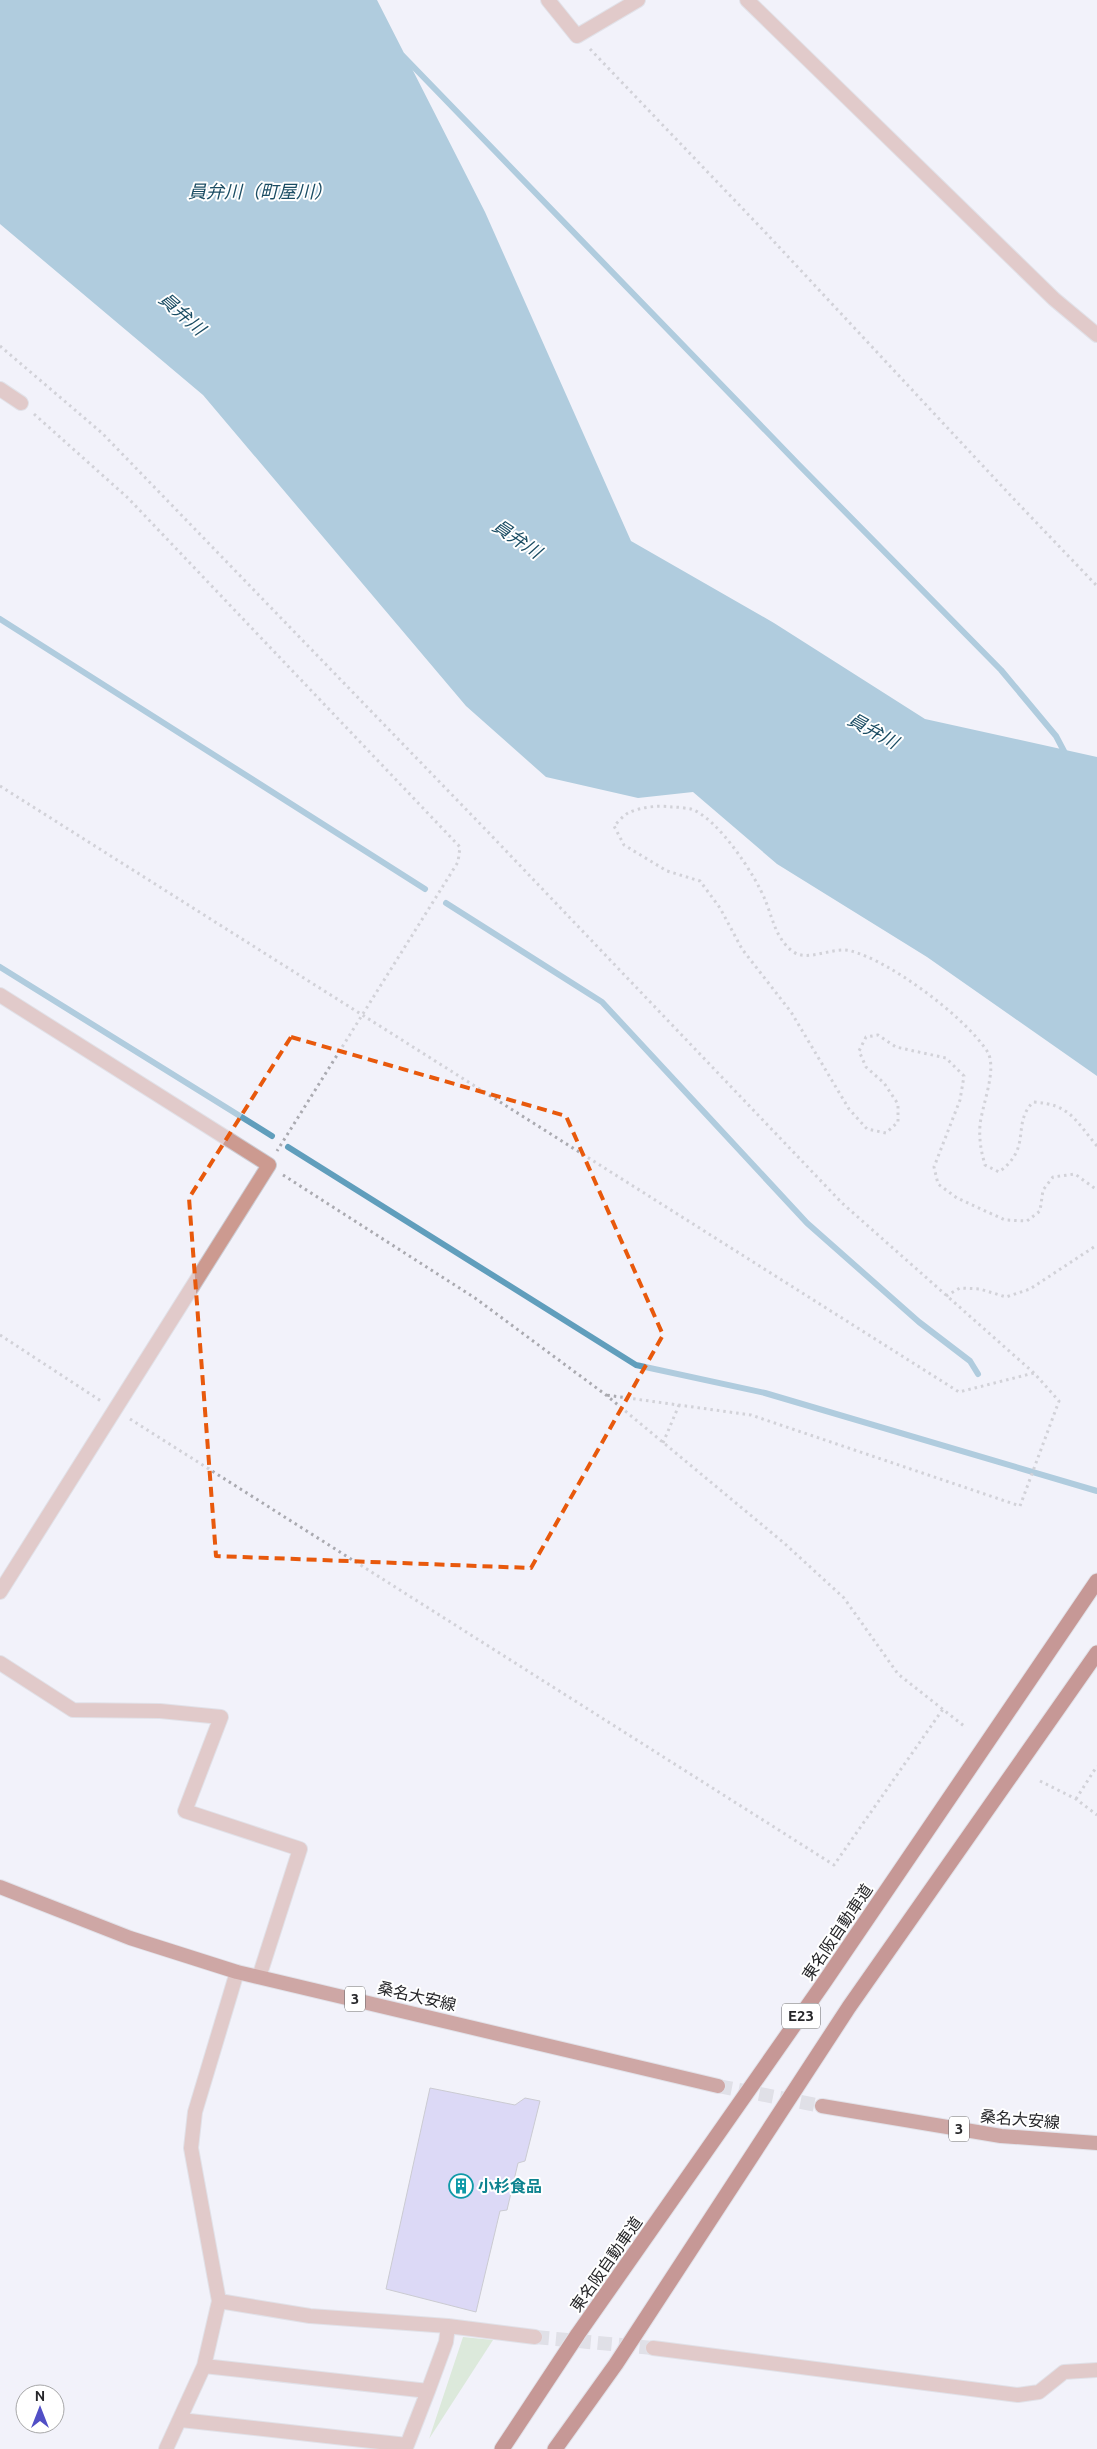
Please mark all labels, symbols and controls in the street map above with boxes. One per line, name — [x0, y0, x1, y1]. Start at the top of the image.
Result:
water label: 員弁川（町屋川） — [188, 181, 332, 201]
water label: 員弁川 — [156, 288, 211, 340]
water label: 員弁川 — [490, 515, 547, 563]
water label: 員弁川 — [845, 708, 904, 753]
street label: 東名阪自動車道 — [798, 1881, 876, 1983]
street label: 桑名大安線 — [376, 1978, 458, 2014]
road number: 3 — [345, 1986, 365, 2012]
road number: E23 — [782, 2004, 820, 2028]
street label: 桑名大安線 — [979, 2107, 1061, 2131]
road number: 3 — [949, 2116, 969, 2142]
building icon: 小杉食品 — [448, 2173, 474, 2199]
place label: 小杉食品 — [478, 2177, 542, 2195]
street label: 東名阪自動車道 — [567, 2213, 645, 2315]
north arrow — [15, 2384, 65, 2434]
text: N — [35, 2388, 45, 2404]

